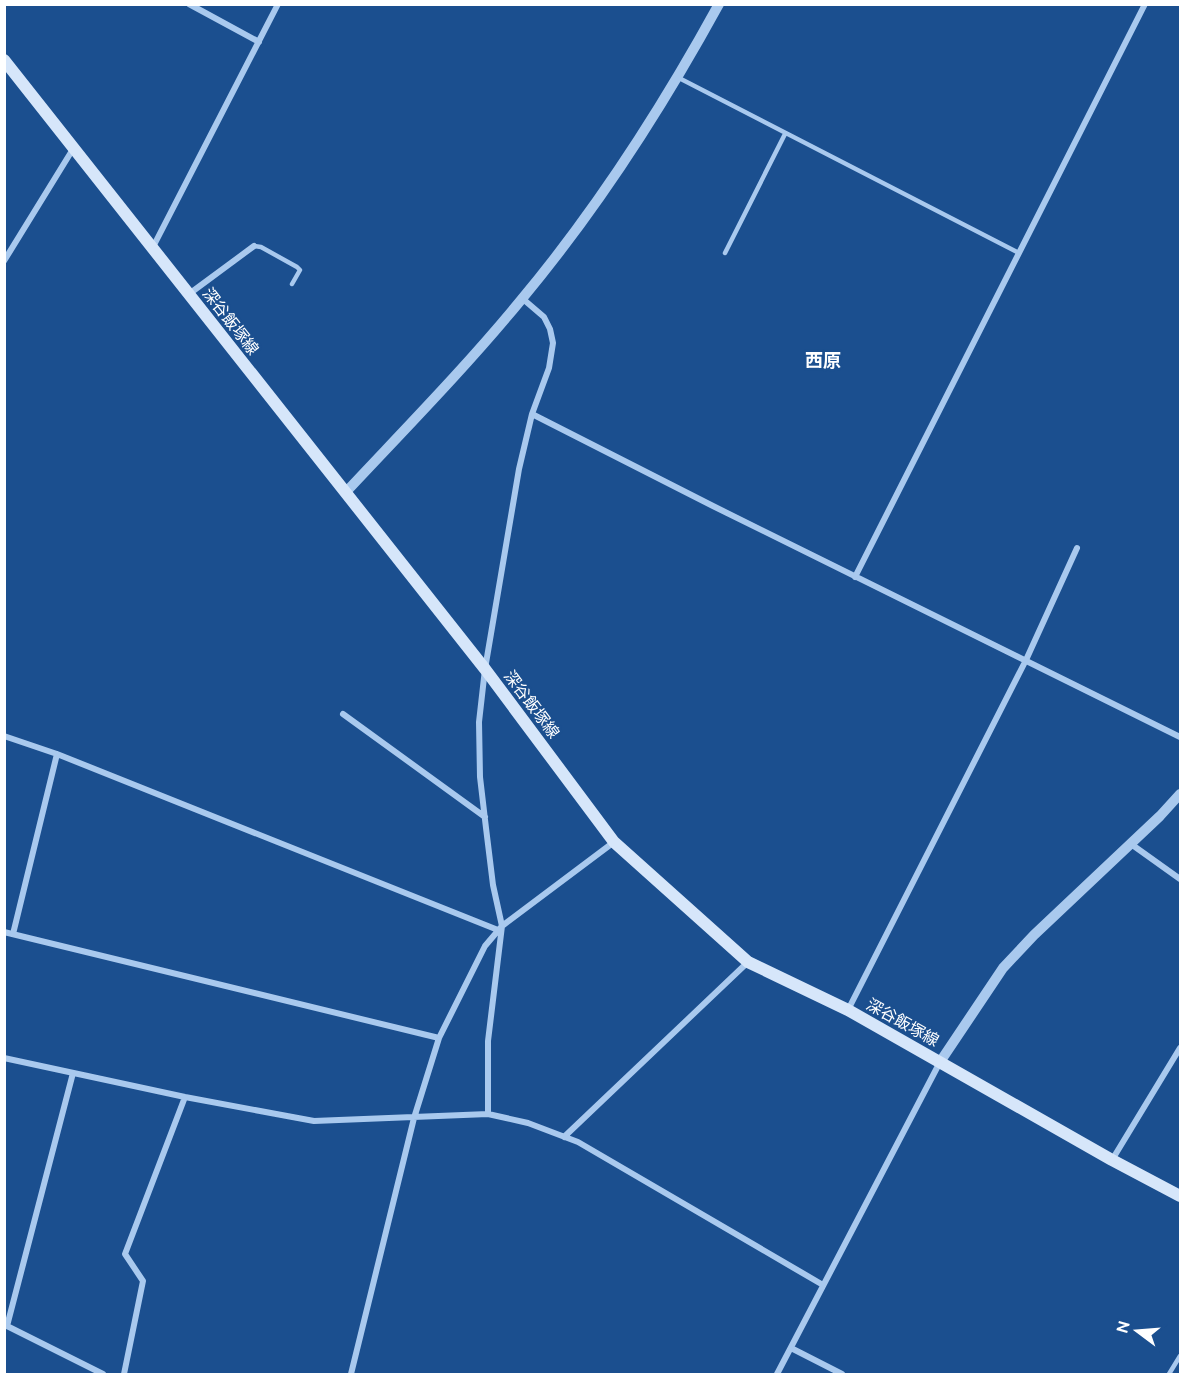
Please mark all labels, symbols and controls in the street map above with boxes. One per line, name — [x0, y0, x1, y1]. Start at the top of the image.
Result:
street label: 深谷飯塚線 — [199, 284, 263, 358]
district label: 西原 — [805, 350, 841, 370]
street label: 深谷飯塚線 — [501, 667, 563, 741]
street label: 深谷飯塚線 — [864, 995, 942, 1049]
north arrow — [1107, 1301, 1167, 1361]
text: N — [1112, 1319, 1133, 1335]

